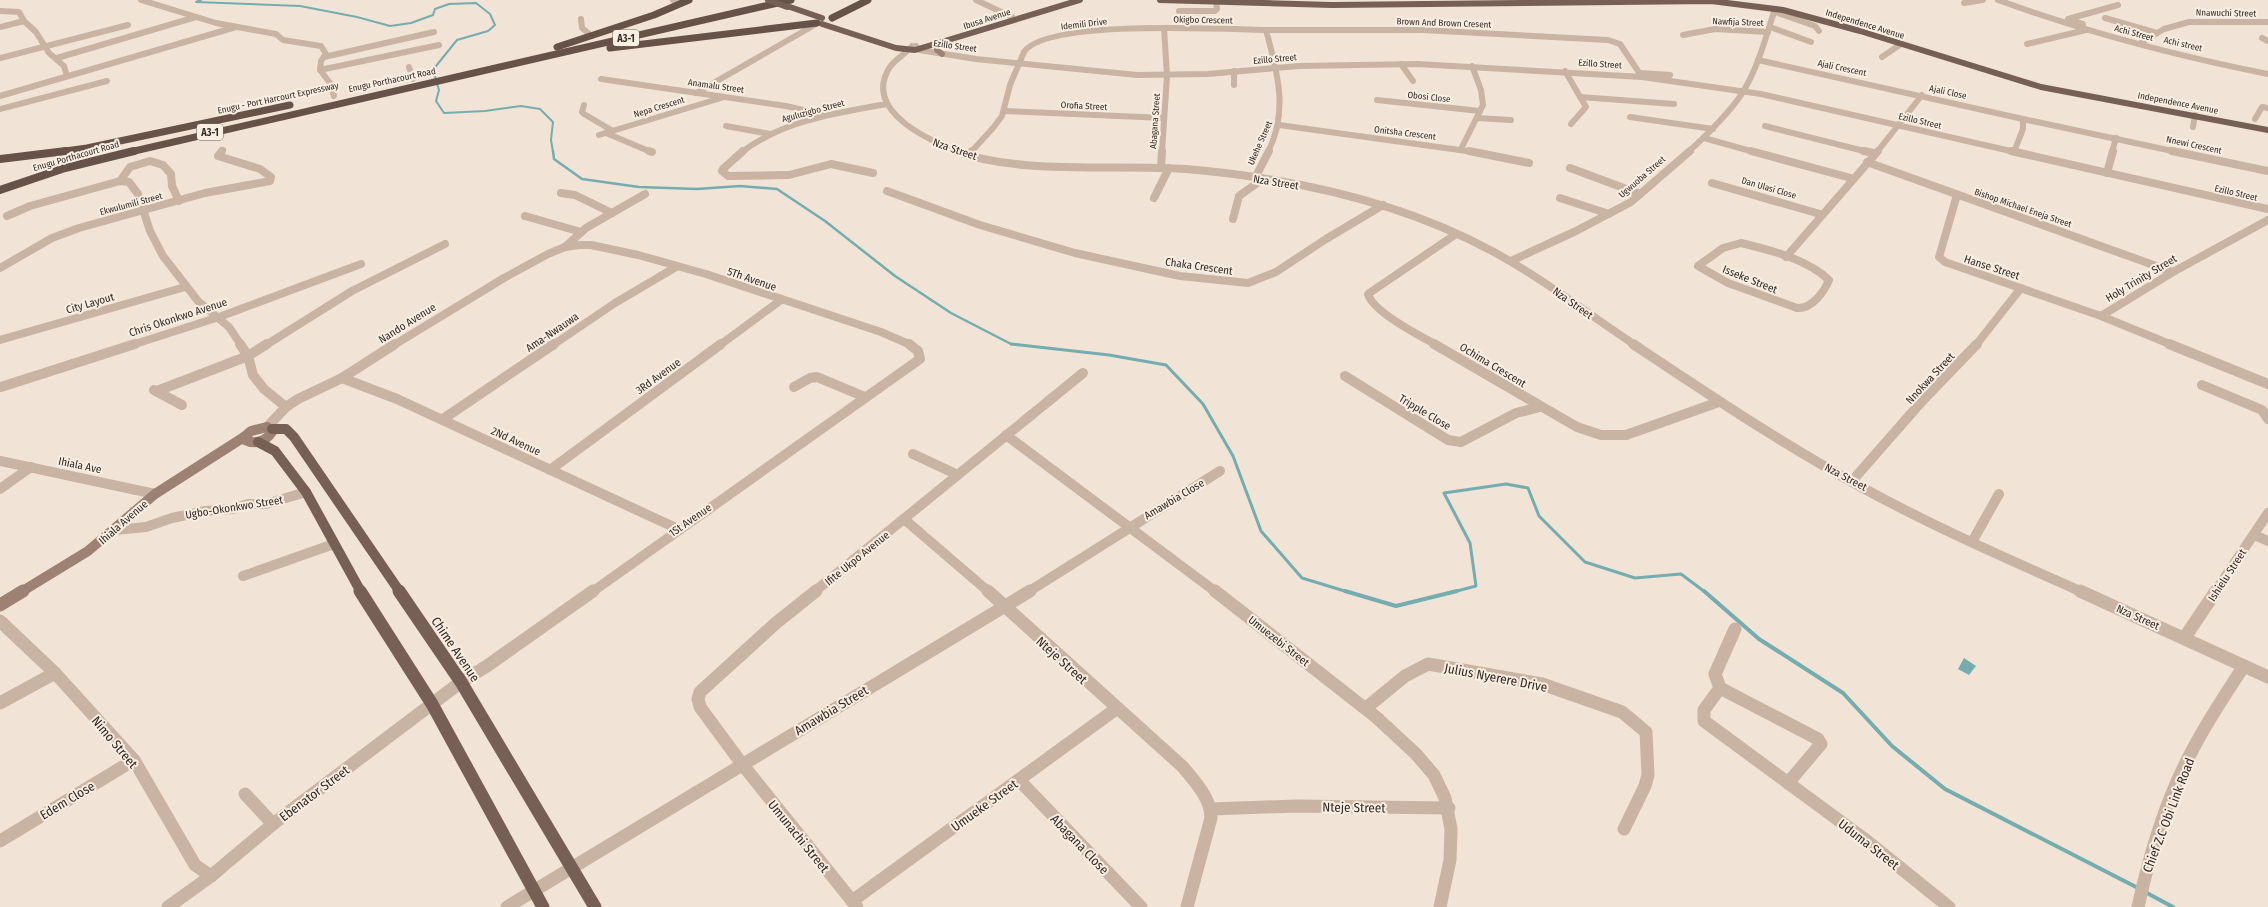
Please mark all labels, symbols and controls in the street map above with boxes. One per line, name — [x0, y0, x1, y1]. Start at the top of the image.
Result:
street label: Ibusa Avenue — [962, 6, 1012, 31]
street label: Independence Avenue — [1824, 7, 1906, 41]
street label: Nnawuchi Street — [2196, 7, 2256, 19]
street label: Okigbo Crescent — [1173, 14, 1233, 26]
street label: Idemili Drive — [1060, 16, 1108, 32]
street label: Brown And Brown Cresent — [1396, 16, 1492, 30]
street label: Nawfija Street — [1712, 16, 1764, 28]
street label: Achi Street — [2113, 23, 2155, 43]
road number: A3-1 — [613, 30, 639, 46]
street label: Achi street — [2163, 35, 2203, 53]
street label: Ezillo Street — [933, 38, 977, 54]
street label: Ezillo Street — [1253, 52, 1297, 66]
street label: Ezillo Street — [1578, 57, 1622, 71]
street label: Ajali Crescent — [1817, 58, 1867, 78]
street label: Enugu Porthacourt Road — [347, 66, 437, 94]
street label: Anamalu Street — [687, 77, 745, 95]
street label: Enugu - Port Harcourt Expressway — [217, 80, 339, 116]
street label: Ajali Close — [1928, 83, 1968, 101]
street label: Obosi Close — [1407, 90, 1452, 104]
street label: Independence Avenue — [2137, 90, 2220, 116]
street label: Abagana Street — [1148, 93, 1162, 149]
street label: Nepa Crescent — [632, 95, 686, 119]
street label: Aguluzigbo Street — [781, 98, 845, 124]
street label: Orofia Street — [1060, 100, 1108, 112]
street label: Ezillo Street — [1898, 111, 1942, 131]
street label: Ukehe Street — [1246, 119, 1274, 167]
road number: A3-1 — [197, 124, 223, 140]
street label: Onitsha Crescent — [1374, 124, 1437, 142]
street label: Nnewi Crescent — [2165, 134, 2223, 156]
street label: Nza Street — [931, 136, 979, 163]
street label: Enugu Porthacourt Road — [32, 139, 120, 173]
street label: Ugwuoba Street — [1617, 154, 1667, 200]
street label: Nza Street — [1252, 172, 1300, 193]
street label: Dan Ulasi Close — [1740, 175, 1798, 201]
street label: Ezillo Street — [2214, 183, 2258, 203]
street label: Bishop Michael Eneja Street — [1973, 187, 2073, 229]
street label: Ekwulumili Street — [99, 191, 163, 217]
street label: Hanse Street — [1962, 252, 2022, 283]
street label: Holy Trinity Street — [2103, 252, 2180, 305]
street label: Chaka Crescent — [1164, 255, 1234, 278]
street label: Isseke Street — [1721, 263, 1779, 296]
street label: 5Th Avenue — [726, 265, 778, 294]
street label: Nza Street — [1550, 285, 1596, 322]
street label: City Layout — [65, 290, 116, 317]
street label: Chris Okonkwo Avenue — [127, 295, 229, 339]
street label: Nando Avenue — [376, 301, 438, 346]
street label: Ama-Nwauwa — [523, 310, 581, 355]
street label: Ochima Crescent — [1457, 341, 1529, 391]
street label: Nnokwa Street — [1903, 350, 1958, 407]
street label: 3Rd Avenue — [633, 356, 683, 397]
street label: Tripple Close — [1396, 392, 1453, 433]
street label: 2Nd Avenue — [489, 424, 543, 459]
street label: Ihiala Ave — [57, 455, 103, 476]
street label: Nza Street — [1822, 461, 1869, 494]
street label: Amawbia Close — [1142, 476, 1207, 522]
street label: Ugbo-Okonkwo Street — [184, 493, 284, 522]
street label: Ihiala Avenue — [96, 498, 150, 547]
street label: 1St Avenue — [666, 501, 714, 540]
street label: Ifite Ukpo Avenue — [823, 528, 892, 588]
street label: Ishielu Street — [2206, 546, 2249, 604]
street label: Nza Street — [2114, 602, 2162, 633]
street label: Umuezebi Street — [1246, 613, 1312, 670]
street label: Chime Avenue — [428, 614, 483, 685]
street label: Nteje Street — [1033, 634, 1091, 688]
street label: Julius Nyerere Drive — [1443, 660, 1549, 695]
street label: Amawbia Street — [792, 682, 871, 738]
street label: Nimo Street — [89, 713, 141, 772]
street label: Chief Z.C Obi Link Road — [2140, 756, 2197, 875]
street label: Ebenator Street — [277, 762, 353, 824]
street label: Umueke Street — [948, 776, 1021, 834]
street label: Edem Close — [37, 778, 97, 823]
street label: Umunachi Street — [765, 797, 833, 876]
street label: Nteje Street — [1322, 799, 1386, 816]
street label: Abagana Close — [1047, 811, 1112, 877]
street label: Uduma Street — [1835, 816, 1903, 873]

